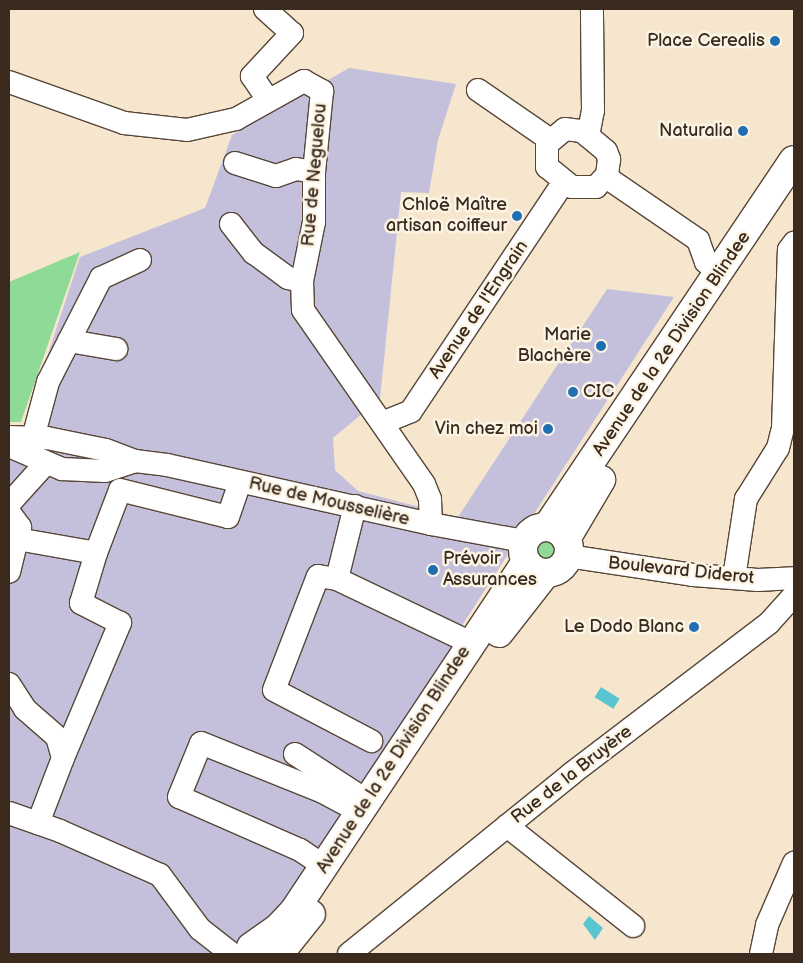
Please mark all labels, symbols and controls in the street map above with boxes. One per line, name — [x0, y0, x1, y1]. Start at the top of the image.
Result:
place label: Place Cerealis — [647, 30, 765, 52]
marker: Place Cerealis — [769, 35, 781, 47]
street label: Rue de Neguelou — [298, 103, 332, 247]
place label: Naturalia — [659, 120, 733, 142]
marker: Naturalia — [737, 125, 749, 137]
place label: Chloë Maître artisan coiffeur — [386, 195, 507, 238]
marker: Chloë Maître artisan coiffeur — [511, 210, 523, 222]
street label: Avenue de la 2e Division Blindee — [589, 227, 755, 461]
street label: Avenue de l'Engrain — [425, 237, 533, 383]
place label: Marie Blachère — [517, 325, 591, 368]
marker: Marie Blachère — [595, 340, 607, 352]
place label: CIC — [583, 381, 614, 403]
marker: CIC — [567, 386, 579, 398]
place label: Vin chez moi — [435, 418, 538, 440]
marker: Vin chez moi — [542, 423, 554, 435]
street label: Rue de Mousselière — [247, 473, 411, 531]
place label: Prévoir Assurances — [443, 549, 537, 592]
street label: Boulevard Diderot — [607, 553, 755, 589]
marker: Prévoir Assurances — [427, 564, 439, 576]
place label: Le Dodo Blanc — [564, 616, 684, 638]
marker: Le Dodo Blanc — [688, 621, 700, 633]
street label: Avenue de la 2e Division Blindee — [312, 642, 476, 878]
street label: Rue de la Bruyère — [507, 721, 637, 829]

